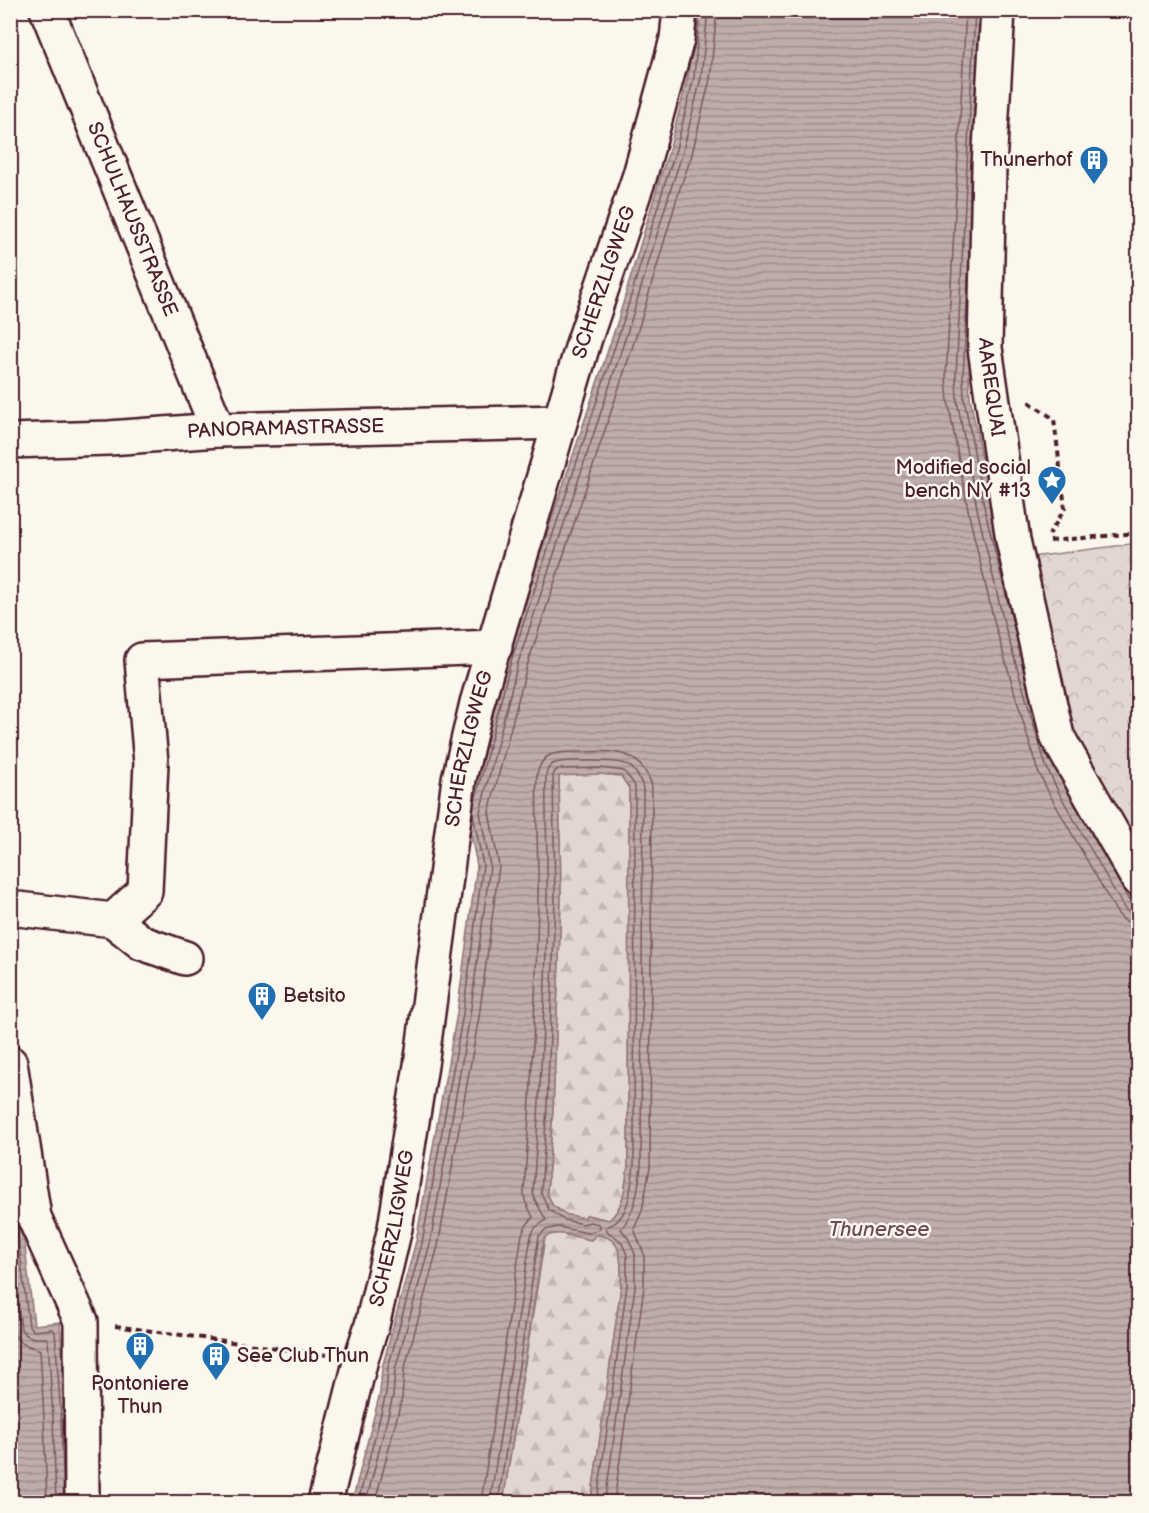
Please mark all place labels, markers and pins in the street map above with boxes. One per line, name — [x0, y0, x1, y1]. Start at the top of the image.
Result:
building icon: Thunerhof — [1078, 144, 1110, 186]
place label: Thunerhof — [981, 148, 1073, 172]
place label: Modified social bench NY #13 — [895, 456, 1031, 503]
place icon: Modified social bench NY #13 — [1036, 464, 1068, 506]
building icon: Betsito — [246, 980, 278, 1022]
place label: Betsito — [283, 984, 346, 1008]
building icon: Pontoniere Thun — [124, 1330, 156, 1372]
building icon: See Club Thun — [200, 1340, 232, 1382]
place label: See Club Thun — [237, 1344, 369, 1368]
place label: Pontoniere Thun — [91, 1372, 189, 1419]

